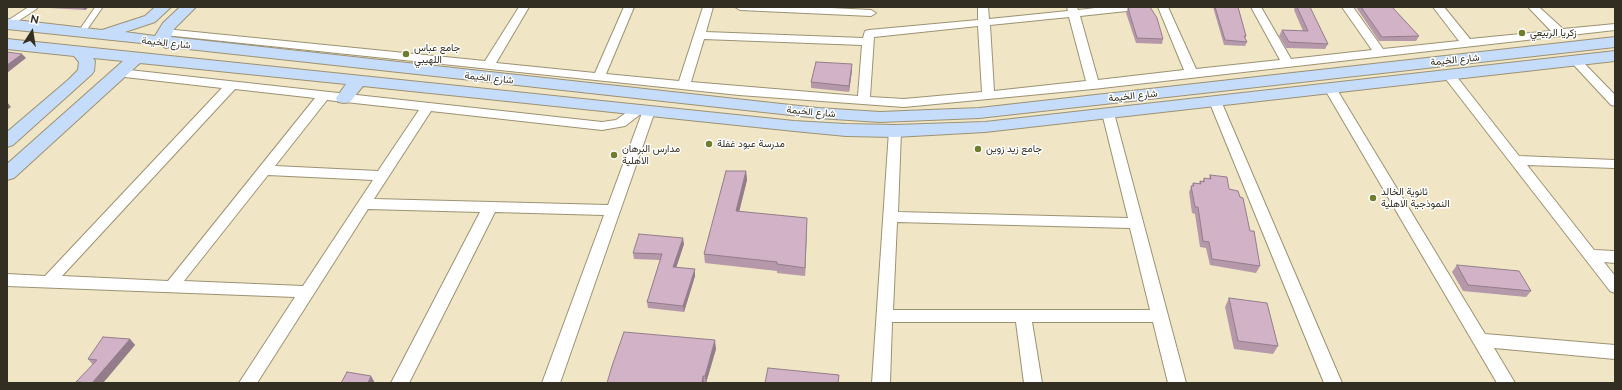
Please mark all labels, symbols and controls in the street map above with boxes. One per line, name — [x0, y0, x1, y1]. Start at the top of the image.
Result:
north arrow — [12, 12, 52, 52]
text: N — [29, 13, 40, 27]
place label: زكريا الربيعي — [1530, 27, 1577, 39]
marker: زكريا الربيعي — [1517, 28, 1527, 38]
street label: شارع الخيمة — [141, 34, 191, 52]
place label: جامع عباس اللهيبي — [414, 42, 460, 66]
marker: جامع عباس اللهيبي — [401, 49, 411, 59]
street label: شارع الخيمة — [1430, 51, 1480, 69]
street label: شارع الخيمة — [464, 69, 514, 87]
street label: شارع الخيمة — [1108, 87, 1158, 105]
street label: شارع الخيمة — [786, 104, 836, 120]
place label: مدرسة عبود غفلة — [717, 138, 785, 150]
marker: مدرسة عبود غفلة — [704, 139, 714, 149]
place label: مدارس البرهان الاهلية — [622, 143, 680, 166]
place label: جامع زيد زوين — [986, 143, 1042, 155]
marker: جامع زيد زوين — [973, 144, 983, 154]
marker: مدارس البرهان الاهلية — [609, 150, 619, 160]
place label: ثانوية الخالد النموذجية الاهلية — [1381, 186, 1450, 210]
marker: ثانوية الخالد النموذجية الاهلية — [1368, 193, 1378, 203]

